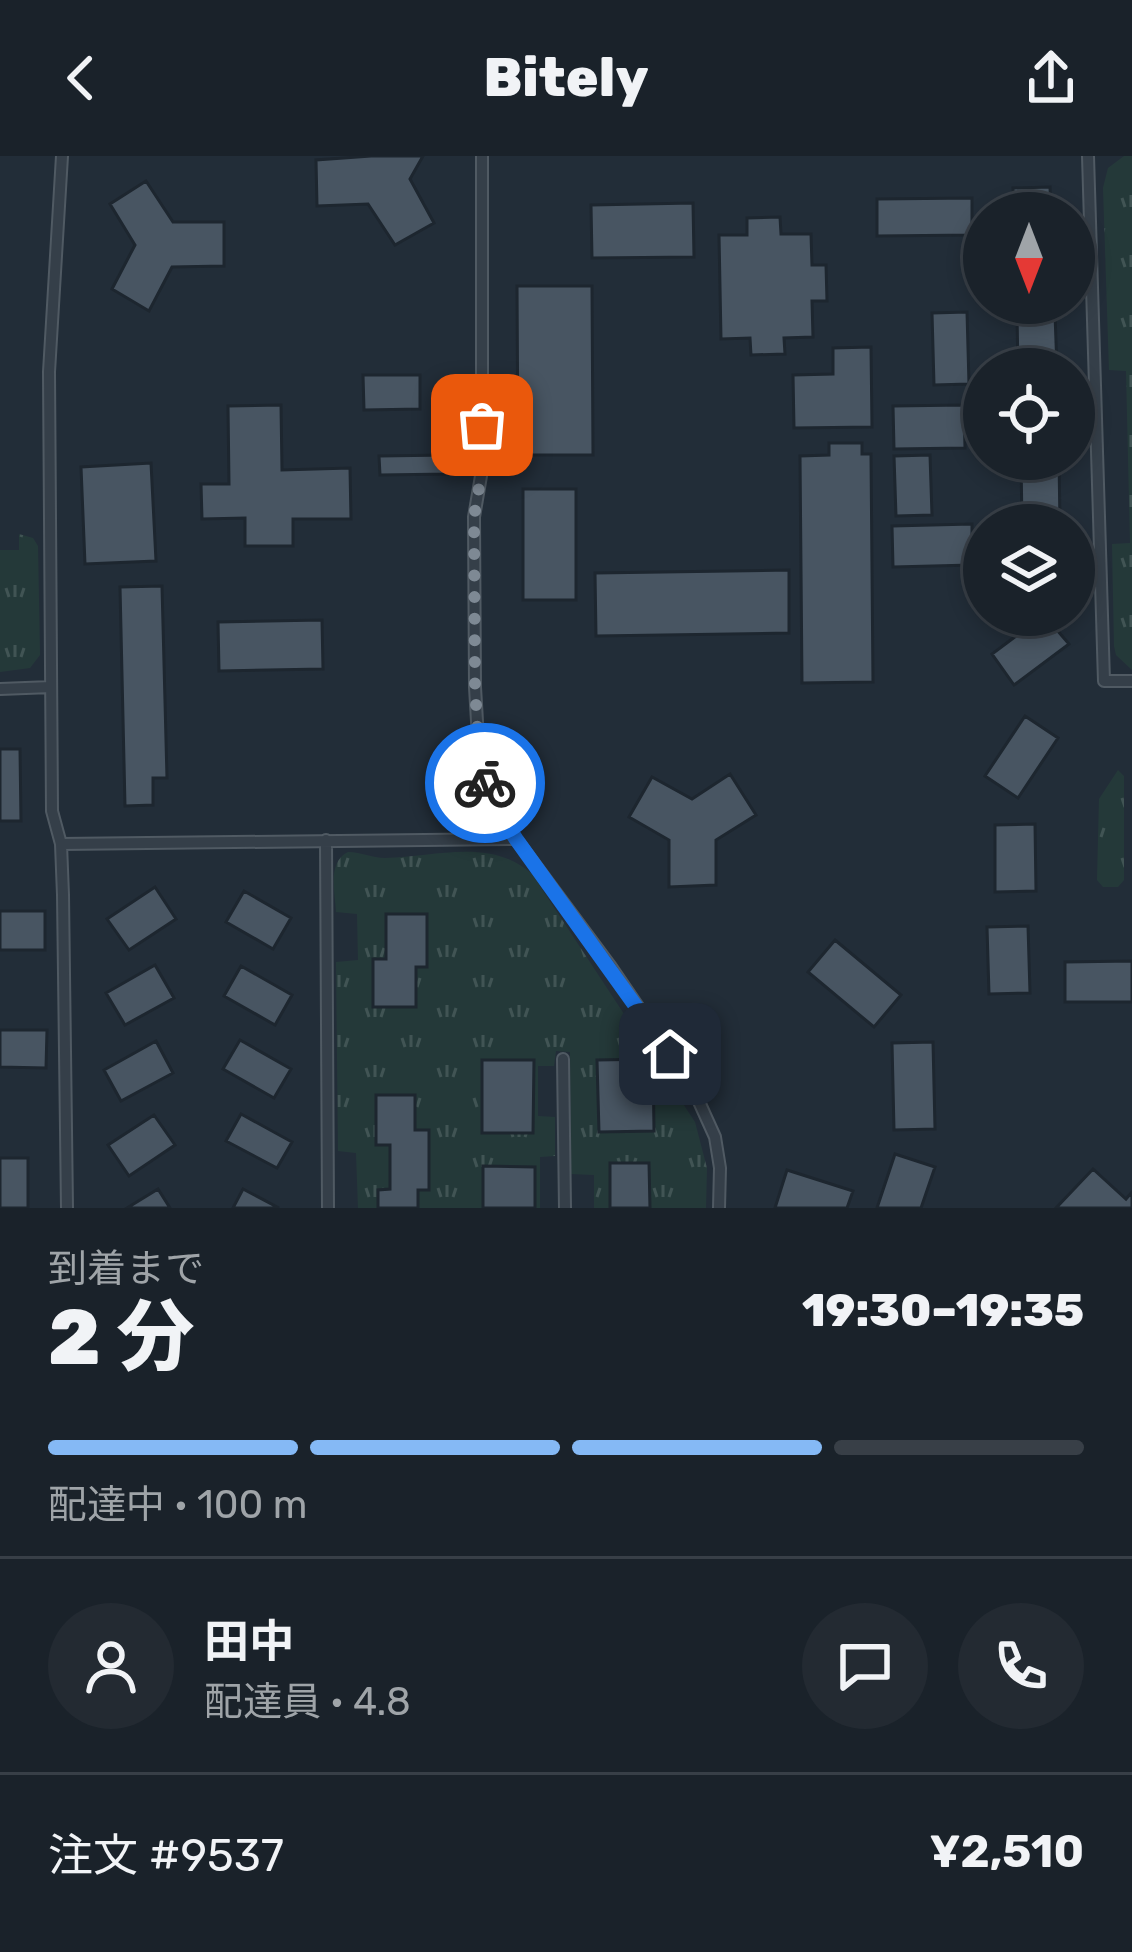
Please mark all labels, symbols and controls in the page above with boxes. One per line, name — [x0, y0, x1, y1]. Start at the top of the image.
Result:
icon: back — [48, 45, 114, 111]
icon: share — [1018, 45, 1084, 111]
text: Bitely — [484, 46, 648, 110]
north arrow — [963, 192, 1095, 324]
map controls — [963, 192, 1095, 636]
button: locate — [963, 348, 1095, 480]
pin — [431, 374, 533, 476]
icon: bag — [449, 392, 515, 458]
button: layers — [963, 504, 1095, 636]
courier — [425, 723, 545, 843]
icon: bike — [452, 750, 518, 816]
pin — [619, 1003, 721, 1105]
icon: home — [637, 1021, 703, 1087]
text: 到着まで — [48, 1246, 204, 1292]
text: 19:30–19:35 — [802, 1284, 1084, 1337]
text: 2 分 — [48, 1291, 194, 1384]
text: 配達中 · 100 m — [48, 1482, 307, 1528]
button: person — [48, 1603, 174, 1729]
button: chat — [802, 1603, 928, 1729]
button: phone — [958, 1603, 1084, 1729]
text: 田中 — [204, 1615, 294, 1668]
text: 配達員 · 4.8 — [204, 1679, 411, 1725]
text: ¥2,510 — [930, 1825, 1084, 1878]
text: 注文 #9537 — [48, 1829, 284, 1882]

